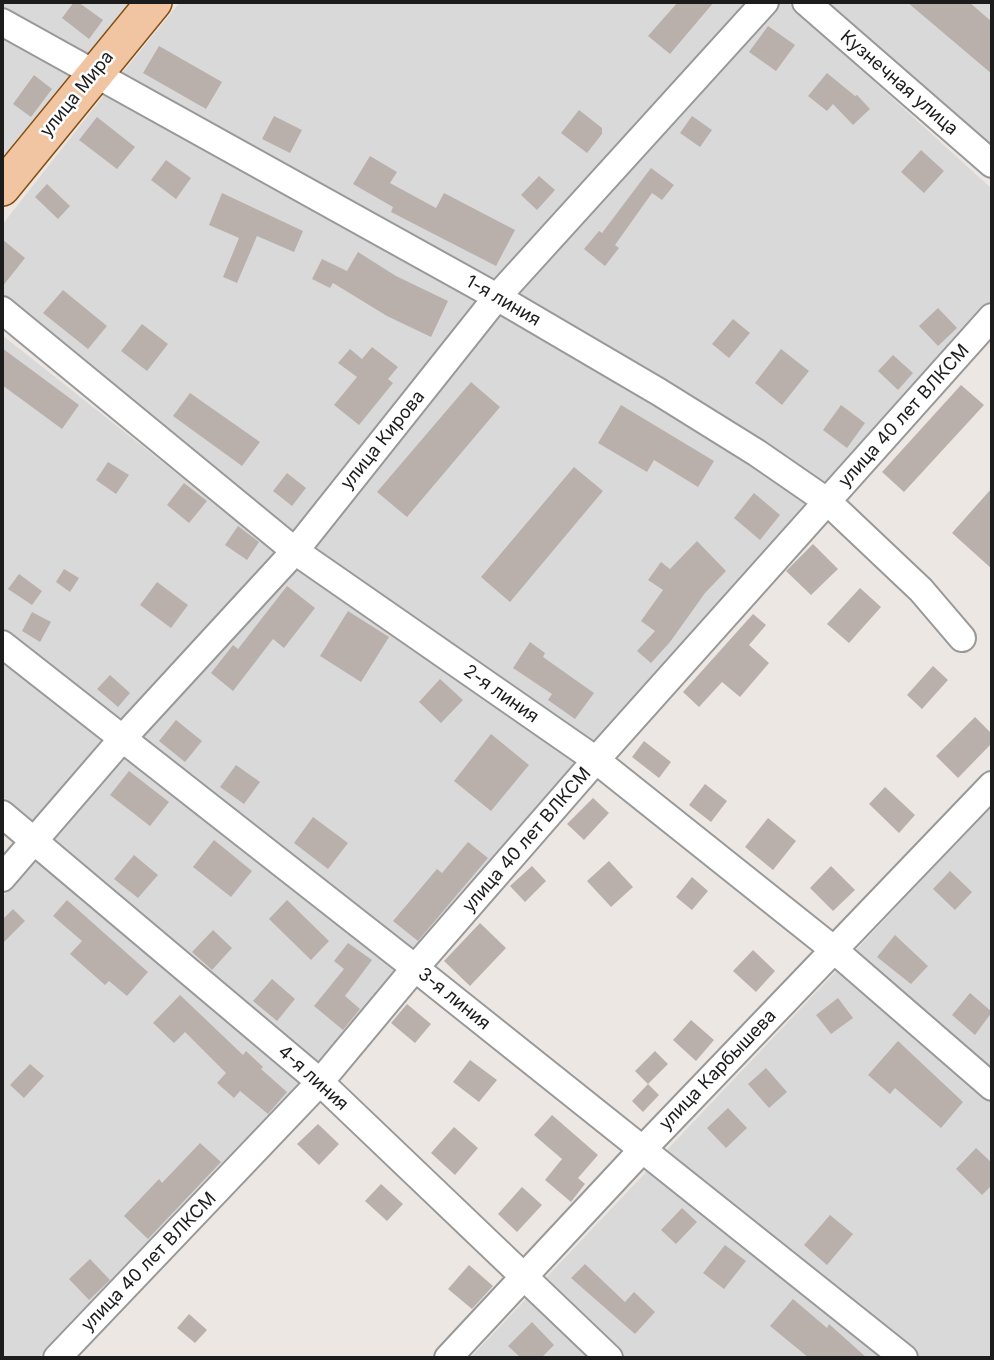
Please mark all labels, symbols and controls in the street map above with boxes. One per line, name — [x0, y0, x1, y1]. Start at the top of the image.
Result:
street label: Кузнечная улица — [836, 26, 962, 140]
street label: улица Мира — [36, 47, 118, 141]
street label: 1-я линия — [462, 271, 544, 331]
street label: улица 40 лет ВЛКСМ — [834, 340, 974, 492]
street label: улица Кирова — [337, 386, 429, 494]
street label: 2-я линия — [459, 660, 543, 728]
street label: улица 40 лет ВЛКСМ — [458, 763, 596, 917]
street label: 3-я линия — [414, 963, 494, 1035]
street label: улица Карбышева — [655, 1005, 781, 1135]
street label: 4-я линия — [273, 1041, 353, 1115]
street label: улица 40 лет ВЛКСМ — [77, 1188, 221, 1336]

